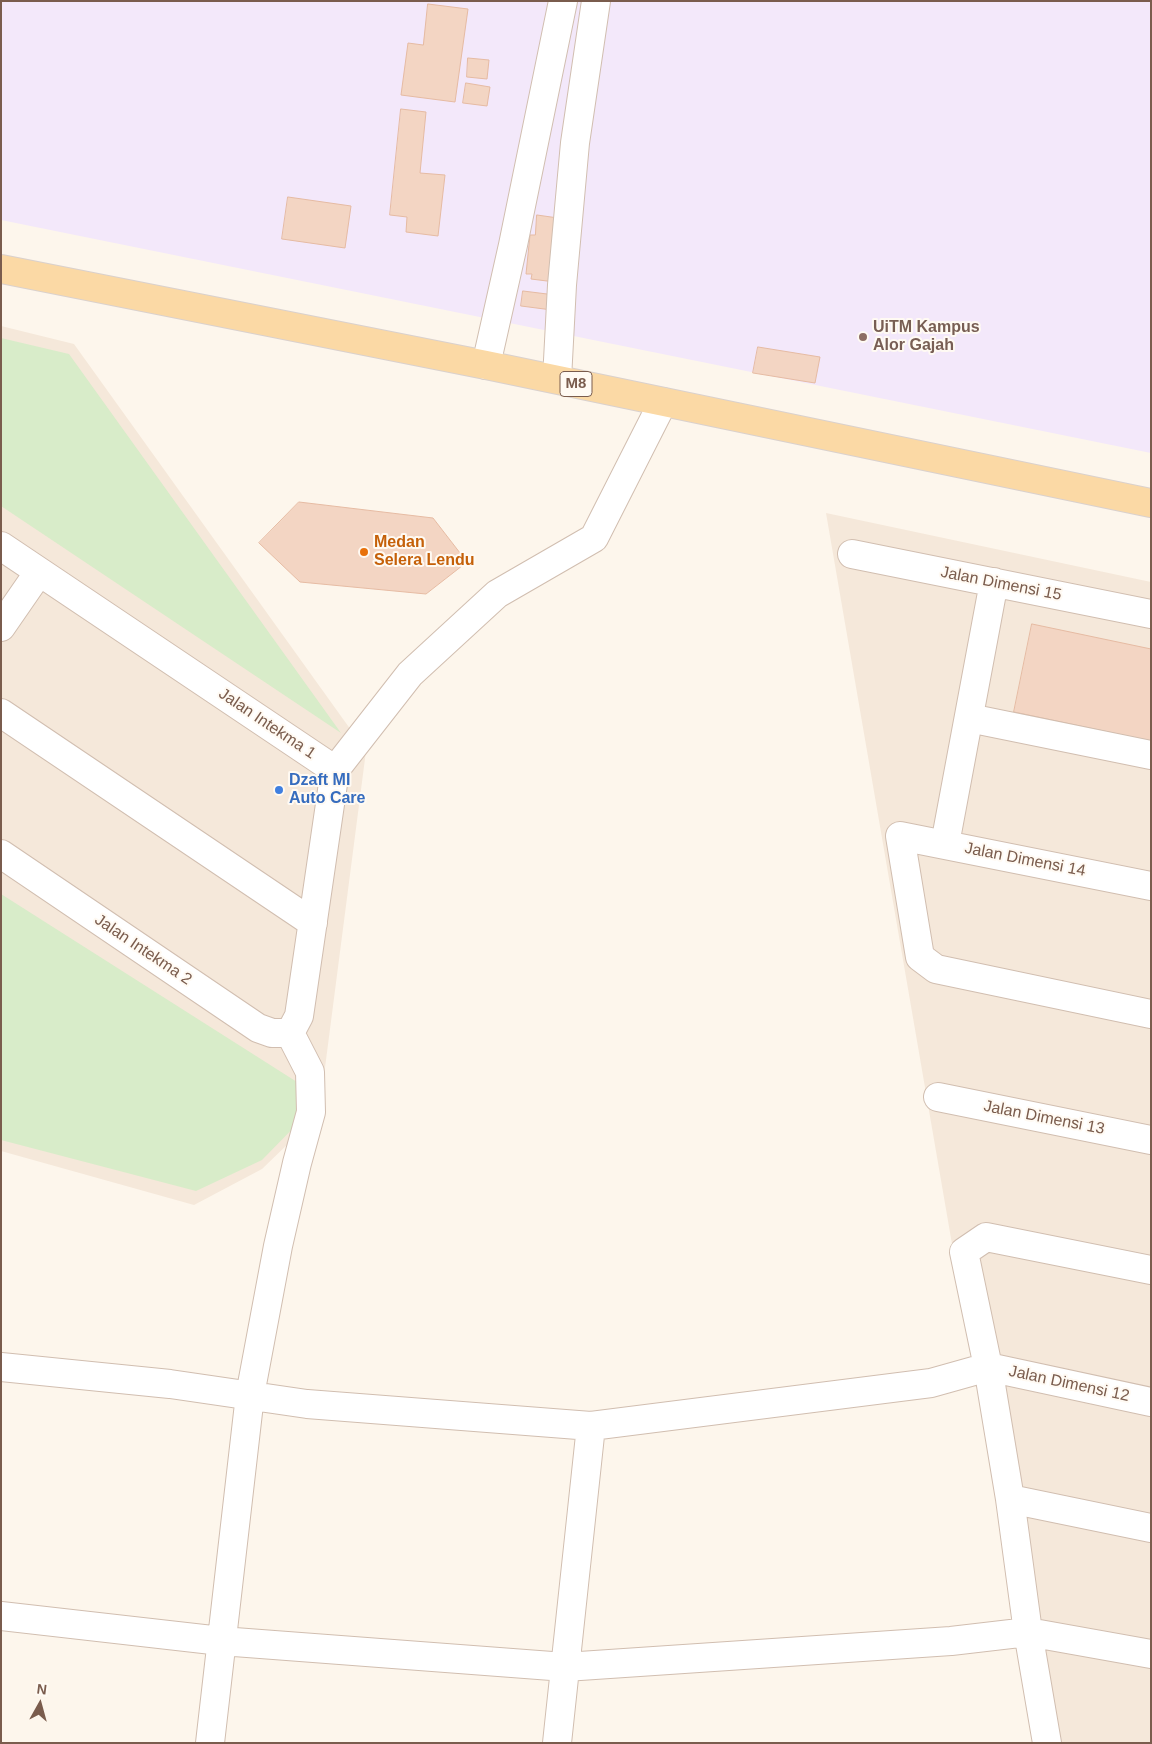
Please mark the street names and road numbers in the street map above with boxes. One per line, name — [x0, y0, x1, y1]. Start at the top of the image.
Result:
road number: M8 — [560, 372, 592, 396]
street label: Jalan Dimensi 15 — [939, 563, 1063, 605]
street label: Jalan Intekma 1 — [215, 684, 319, 764]
street label: Jalan Dimensi 14 — [963, 839, 1087, 881]
street label: Jalan Intekma 2 — [91, 910, 195, 990]
street label: Jalan Dimensi 13 — [982, 1097, 1106, 1139]
street label: Jalan Dimensi 12 — [1007, 1362, 1131, 1406]

